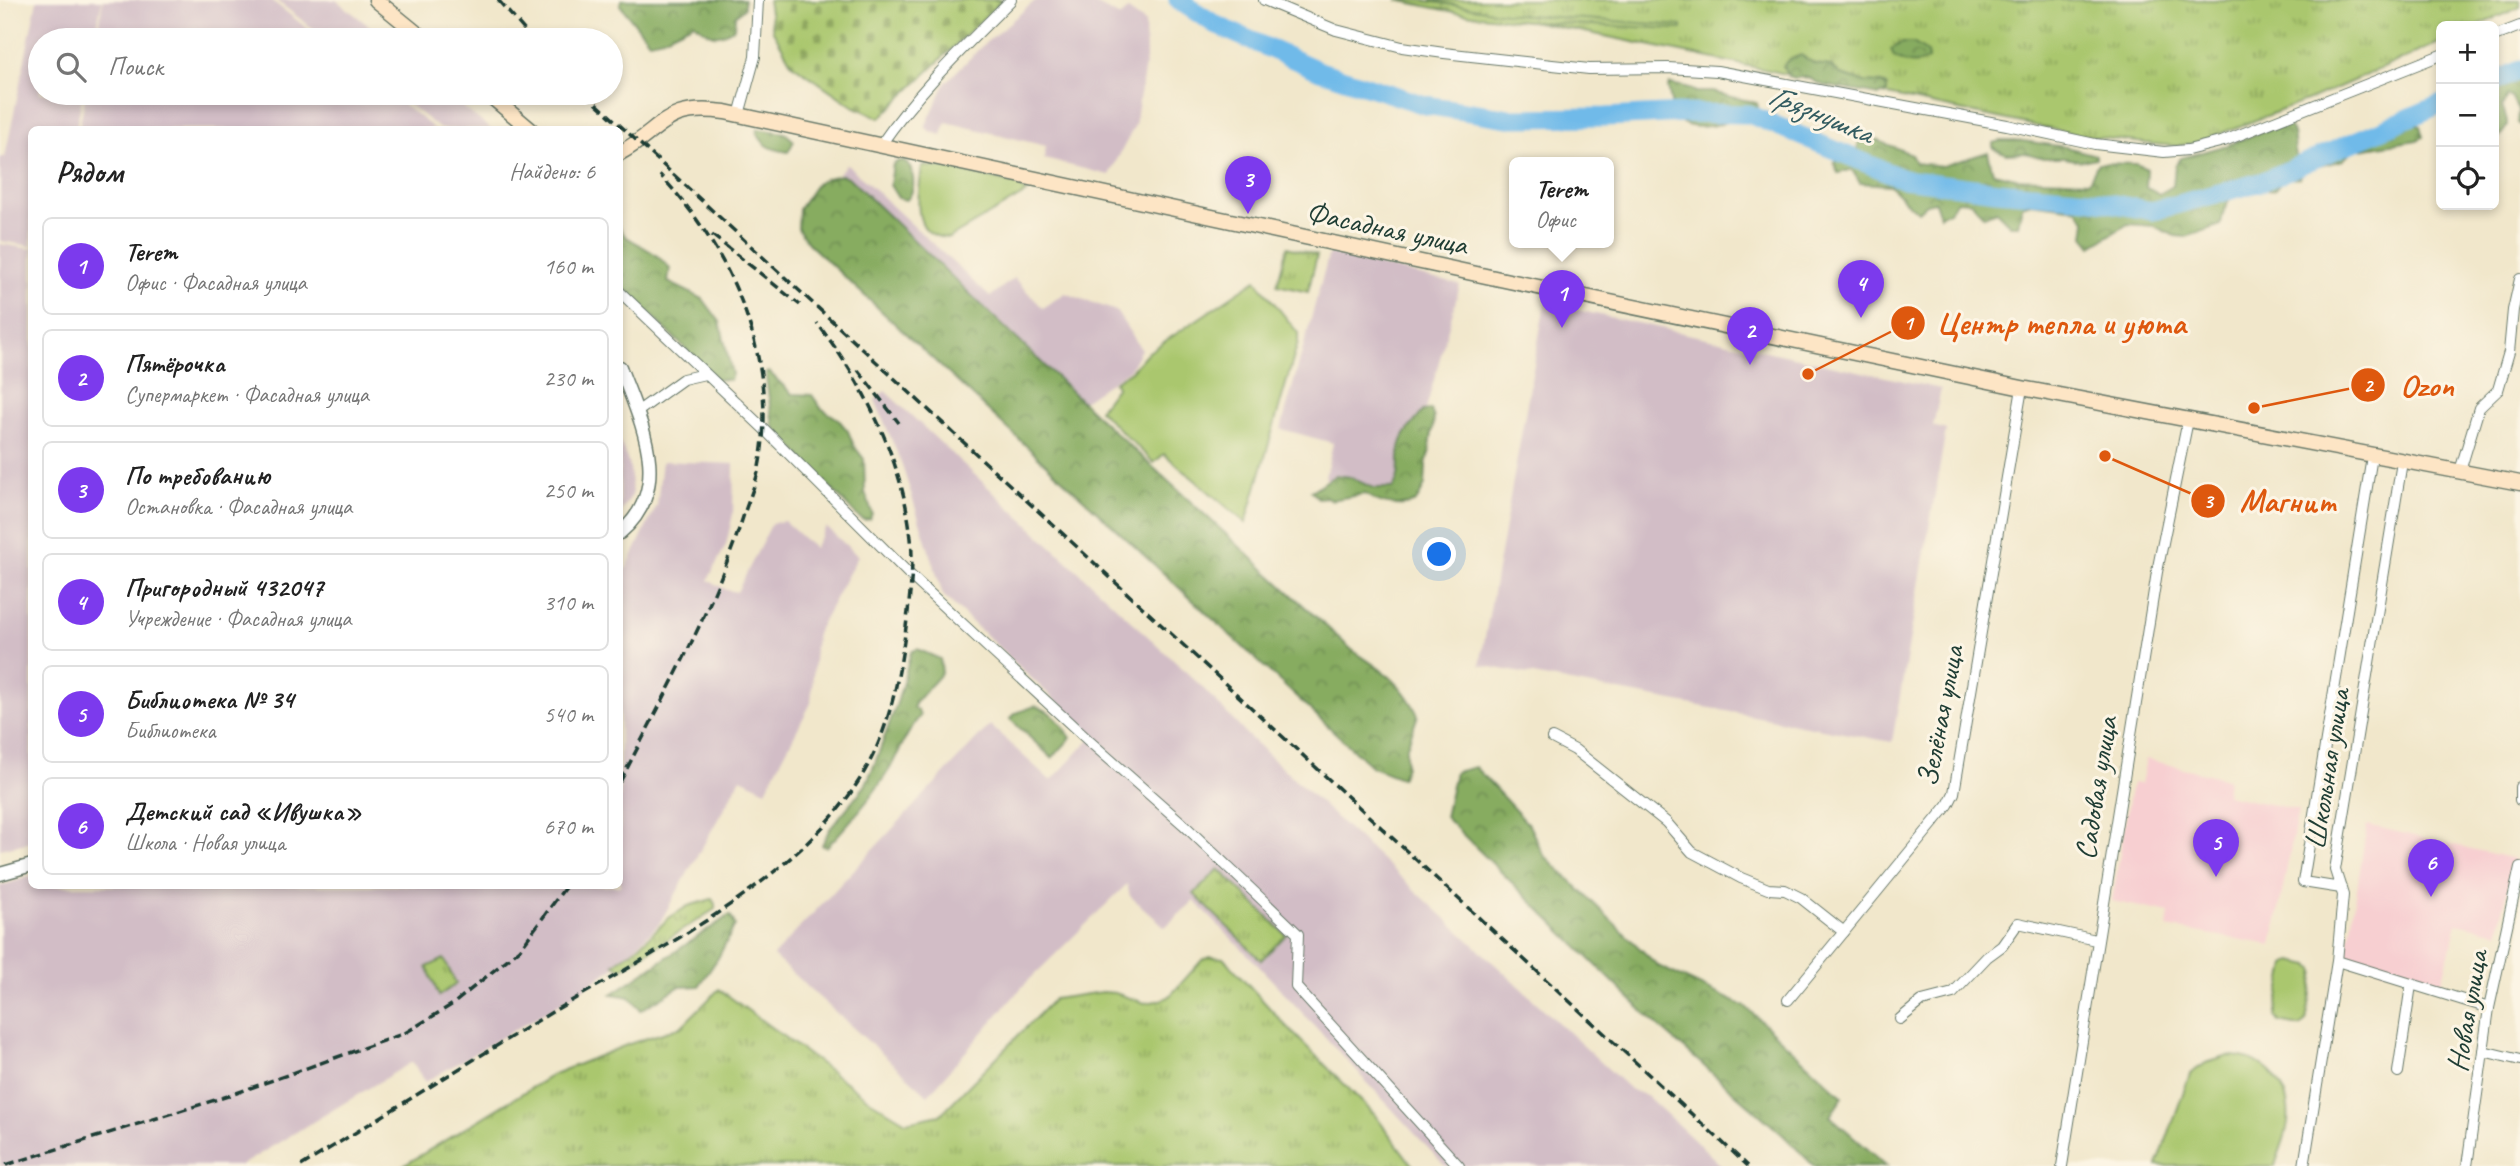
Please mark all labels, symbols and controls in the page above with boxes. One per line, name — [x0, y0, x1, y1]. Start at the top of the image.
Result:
map controls — [2436, 21, 2499, 210]
button: + — [2436, 21, 2499, 84]
search box — [28, 28, 623, 105]
icon: search — [52, 48, 90, 86]
text: Поиск — [108, 50, 163, 83]
water label: Грязнушка — [1763, 74, 1882, 154]
button: − — [2436, 84, 2499, 147]
button: locate — [2436, 147, 2499, 210]
text: Рядом — [56, 153, 123, 191]
pin: 3 — [1225, 156, 1271, 214]
text: Найдено: 6 — [509, 157, 595, 186]
popup — [1509, 157, 1614, 248]
text: Terem — [1535, 172, 1588, 205]
street label: Фасадная улица — [1303, 192, 1473, 264]
text: Офис — [1535, 205, 1576, 234]
text: Terem — [125, 235, 177, 268]
text: 1 — [76, 252, 86, 281]
text: 160 m — [544, 252, 593, 281]
pin: 4 — [1838, 260, 1884, 318]
text: Офис · Фасадная улица — [125, 268, 307, 297]
pin: 1 — [1539, 270, 1585, 328]
callout: Центр тепла и уюта — [1891, 296, 2197, 349]
text: Центр тепла и уюта — [1936, 303, 2188, 344]
pin: 2 — [1727, 307, 1773, 365]
text: 1 — [1903, 310, 1915, 336]
text: Пятёрочка — [125, 347, 225, 380]
callout: Ozon — [2351, 358, 2467, 411]
text: 2 — [76, 364, 86, 393]
text: 230 m — [544, 364, 593, 393]
text: Ozon — [2400, 365, 2455, 406]
text: 2 — [2363, 372, 2375, 398]
text: Супермаркет · Фасадная улица — [125, 380, 369, 409]
text: По требованию — [125, 459, 270, 492]
callout: Магнит — [2191, 474, 2350, 527]
text: 3 — [76, 476, 86, 505]
text: 250 m — [544, 476, 593, 505]
text: Магнит — [2240, 481, 2337, 522]
text: 3 — [2203, 488, 2215, 514]
text: Остановка · Фасадная улица — [125, 492, 352, 521]
your location — [1422, 537, 1456, 571]
text: Пригородный 432047 — [125, 571, 323, 604]
text: 4 — [76, 588, 86, 617]
text: 310 m — [544, 588, 593, 617]
text: Учреждение · Фасадная улица — [125, 604, 351, 633]
street label: Зелёная улица — [1908, 640, 1973, 790]
text: Библиотека № 34 — [125, 683, 294, 716]
street label: Школьная улица — [2296, 683, 2359, 852]
text: 5 — [76, 700, 86, 729]
text: 540 m — [544, 700, 593, 729]
street label: Садовая улица — [2066, 712, 2126, 862]
text: Библиотека — [125, 716, 216, 745]
text: Детский сад «Ивушка» — [125, 795, 362, 828]
text: 6 — [76, 812, 86, 841]
text: 670 m — [544, 812, 593, 841]
pin: 5 — [2193, 819, 2239, 877]
text: Школа · Новая улица — [125, 828, 285, 857]
pin: 6 — [2408, 839, 2454, 897]
street label: Новая улица — [2438, 945, 2497, 1075]

